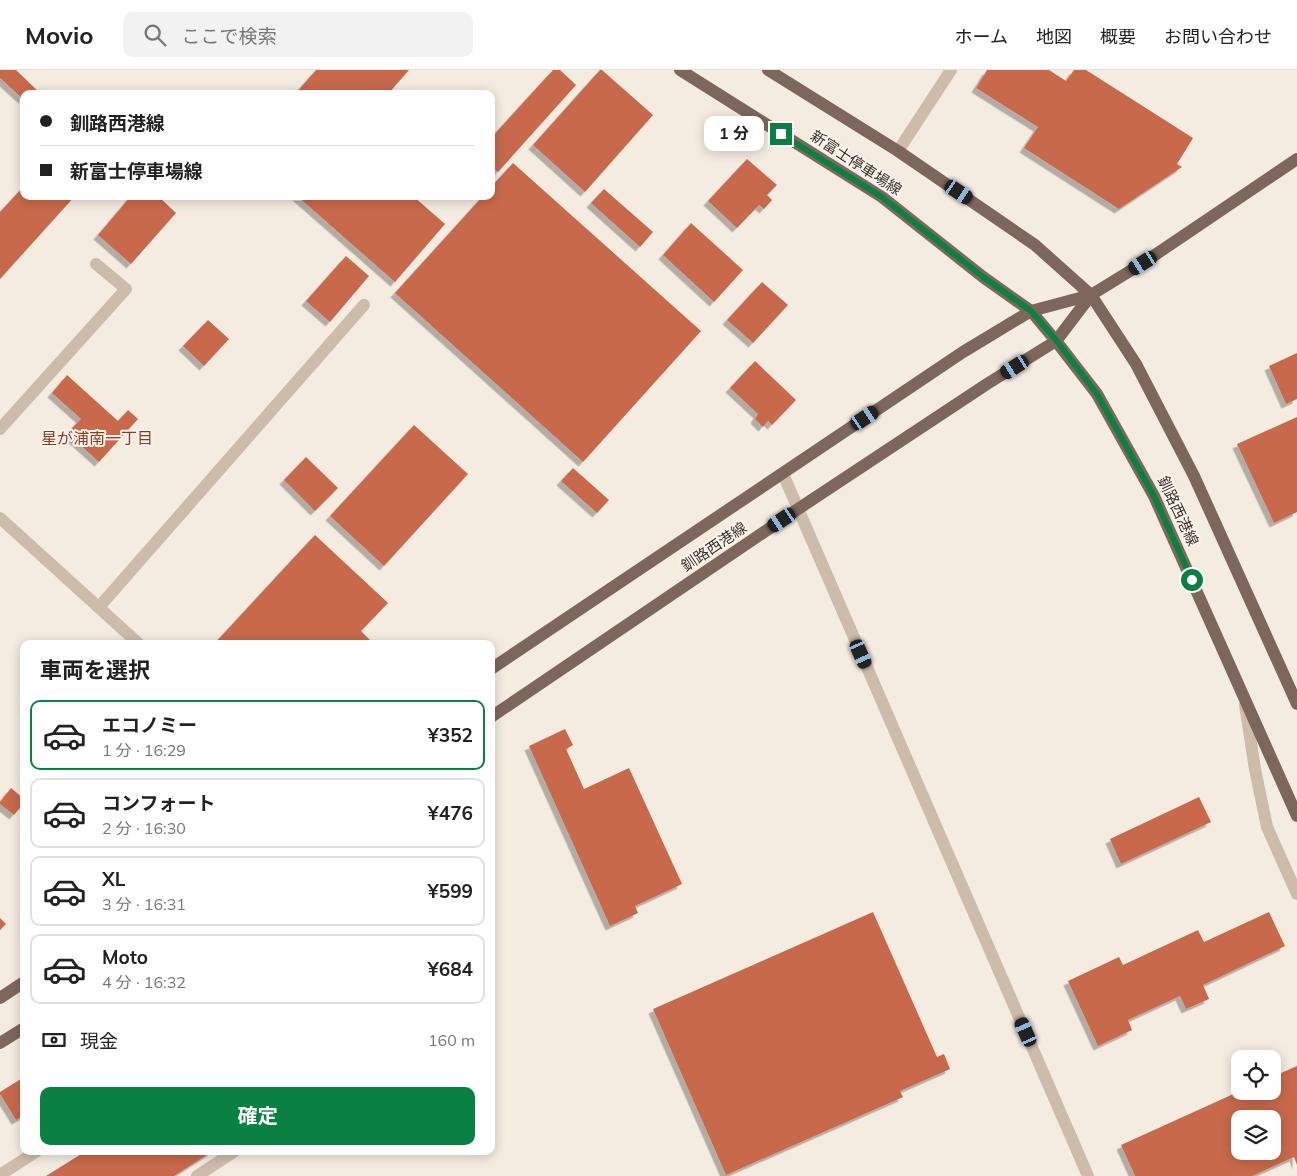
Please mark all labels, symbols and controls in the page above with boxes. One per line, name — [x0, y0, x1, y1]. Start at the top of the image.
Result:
search box — [123, 12, 473, 57]
text: Movio — [25, 20, 93, 50]
icon: search — [141, 21, 169, 49]
text: ここで検索 — [181, 24, 276, 48]
text: ホーム — [955, 25, 1008, 48]
text: 地図 — [1036, 25, 1072, 48]
text: 概要 — [1100, 25, 1136, 48]
text: お問い合わせ — [1164, 25, 1272, 48]
text: 釧路西港線 — [70, 111, 165, 135]
callout: 1 分 — [704, 116, 764, 152]
text: 1 分 — [719, 123, 749, 143]
route end — [770, 123, 792, 145]
street label: 新富士停車場線 — [807, 126, 905, 199]
text: 新富士停車場線 — [70, 159, 203, 183]
car — [942, 177, 975, 207]
car — [1126, 249, 1159, 277]
car — [998, 353, 1031, 381]
car — [848, 403, 881, 433]
district label: 星が浦南一丁目 — [41, 428, 153, 448]
street label: 釧路西港線 — [1154, 473, 1203, 549]
car — [765, 505, 798, 535]
street label: 釧路西港線 — [677, 518, 750, 575]
route start — [1181, 569, 1203, 591]
car — [848, 637, 873, 671]
text: 車両を選択 — [40, 656, 150, 684]
icon: car — [42, 713, 87, 758]
text: エコノミー — [102, 713, 197, 737]
text: ¥352 — [427, 723, 473, 747]
text: 1 分 · 16:29 — [102, 740, 186, 760]
icon: car — [42, 791, 87, 836]
text: コンフォート — [102, 791, 215, 815]
text: ¥476 — [427, 801, 473, 825]
text: 2 分 · 16:30 — [102, 818, 186, 838]
text: XL — [102, 867, 125, 891]
icon: car — [42, 869, 87, 914]
text: ¥599 — [427, 879, 473, 903]
text: 3 分 · 16:31 — [102, 894, 186, 914]
text: Moto — [102, 945, 148, 969]
icon: car — [42, 947, 87, 992]
text: ¥684 — [427, 957, 473, 981]
text: 4 分 · 16:32 — [102, 972, 186, 992]
car — [1013, 1015, 1038, 1049]
icon: cash — [40, 1026, 68, 1054]
text: 現金 — [80, 1029, 118, 1053]
text: 160 m — [428, 1030, 475, 1050]
map controls — [1231, 1050, 1281, 1160]
button: locate — [1231, 1050, 1281, 1100]
button: 確定 — [40, 1087, 475, 1145]
button: layers — [1231, 1110, 1281, 1160]

